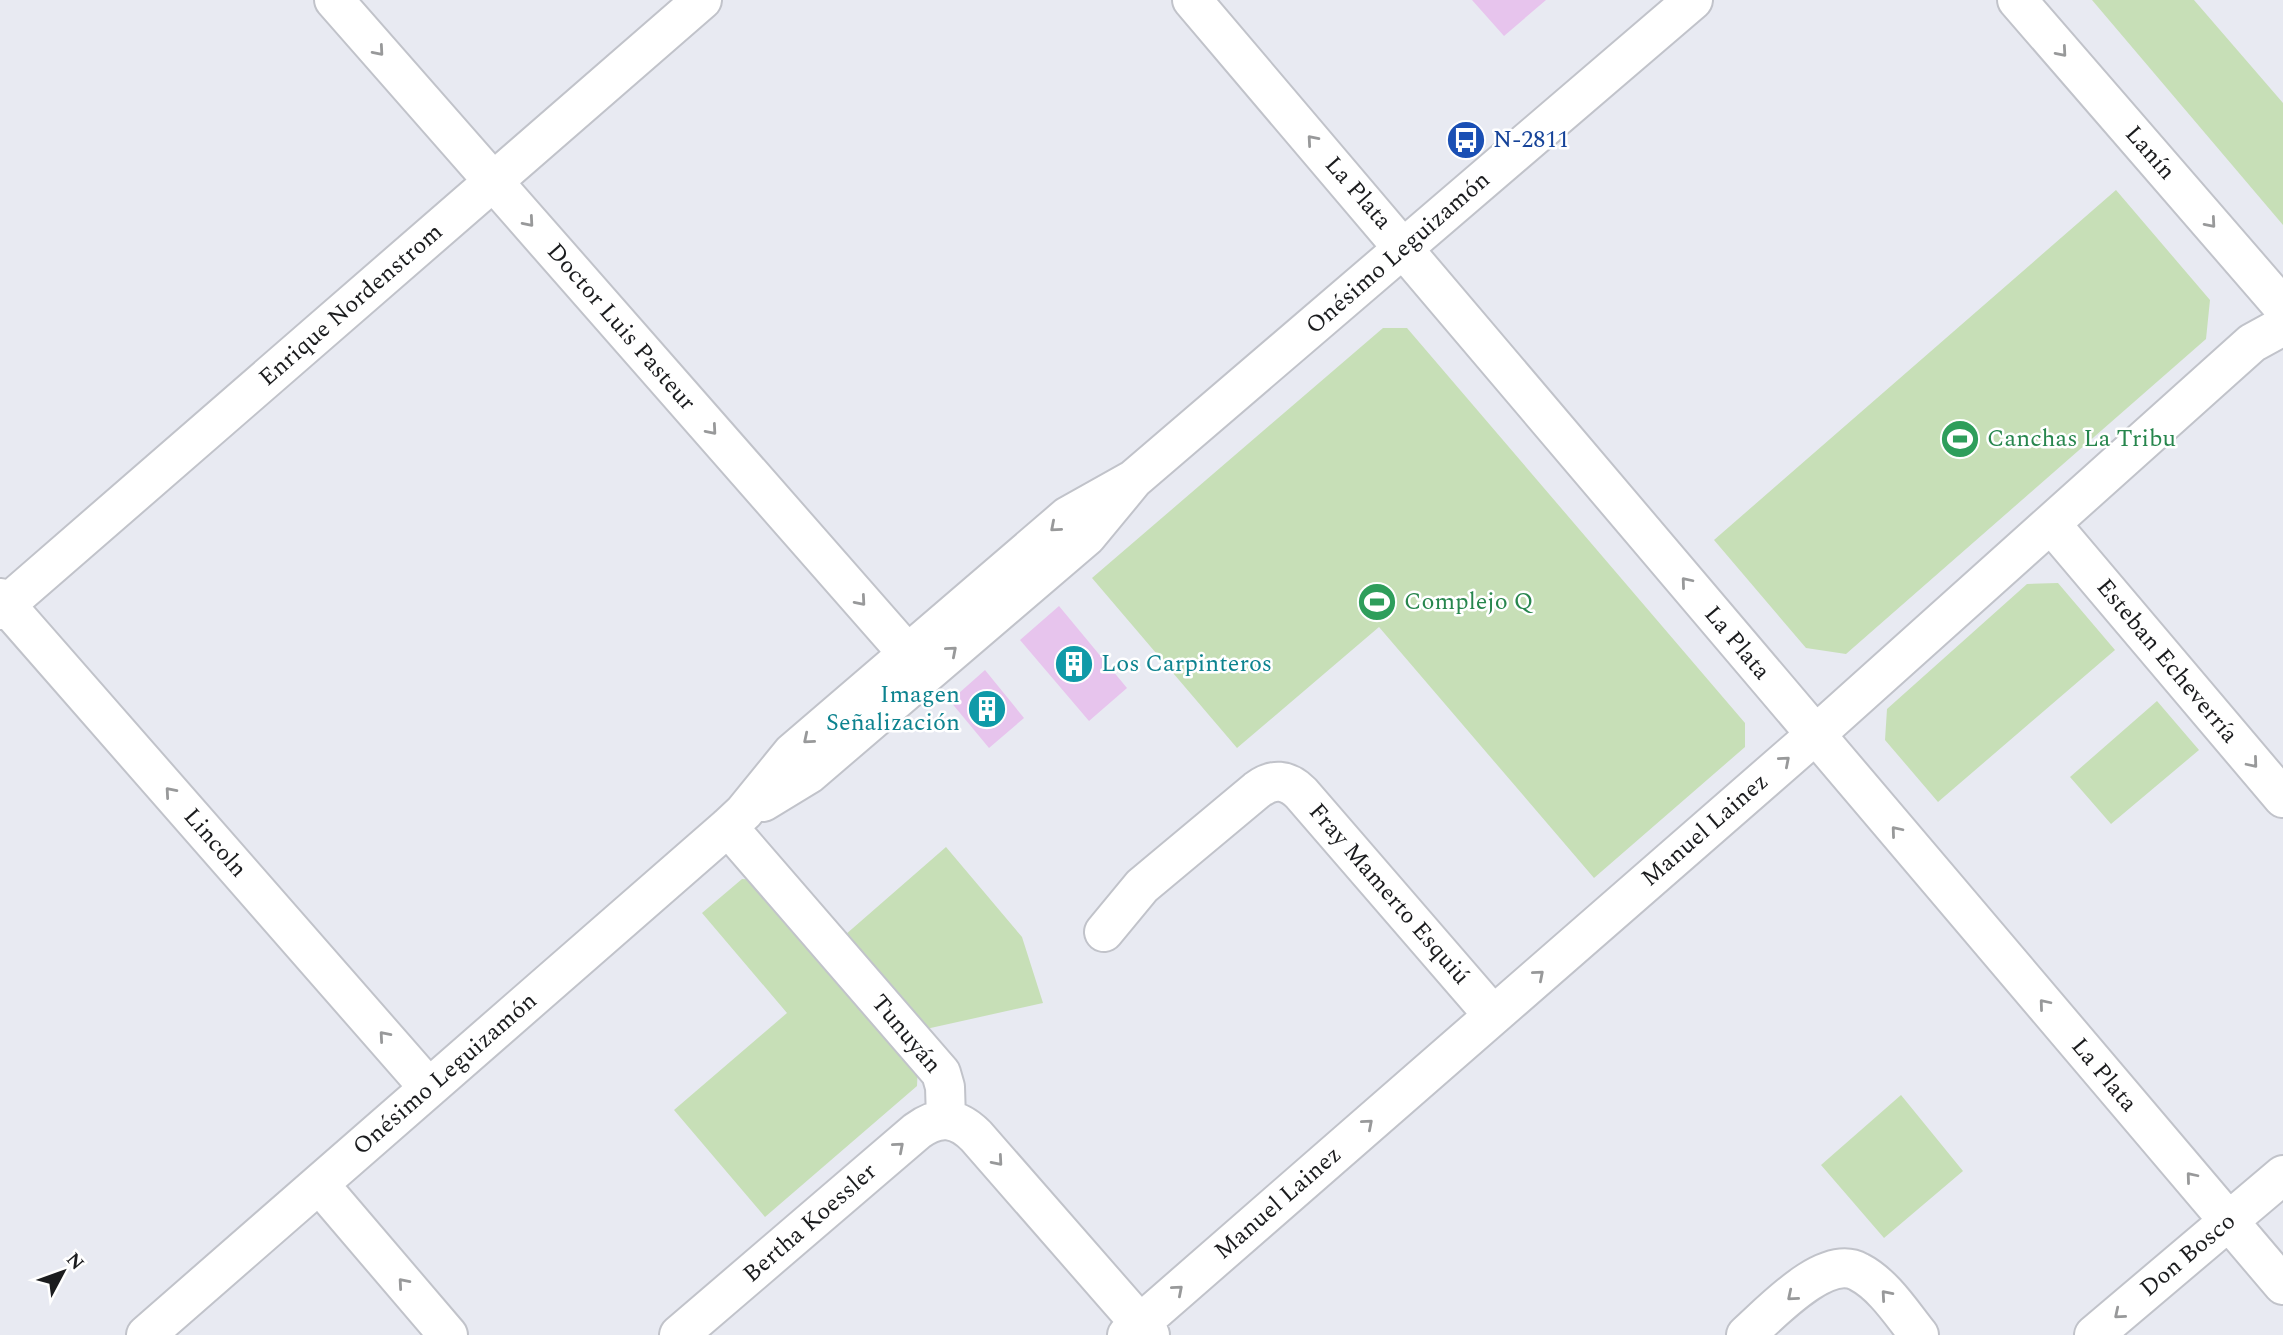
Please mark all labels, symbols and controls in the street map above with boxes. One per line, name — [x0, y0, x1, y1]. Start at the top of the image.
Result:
one-way arrow — [371, 43, 383, 56]
one-way arrow — [2054, 43, 2066, 56]
street label: Lanín — [2116, 118, 2184, 188]
bus stop icon: N-2811 — [1445, 119, 1487, 161]
place label: N-2811 — [1493, 122, 1569, 158]
one-way arrow — [1308, 135, 1320, 148]
street label: La Plata — [1316, 148, 1400, 238]
street label: Onésimo Leguizamón — [1298, 163, 1498, 343]
one-way arrow — [521, 214, 533, 227]
street label: Enrique Nordenstrom — [251, 215, 451, 395]
one-way arrow — [2203, 215, 2215, 228]
street label: Doctor Luis Pasteur — [538, 235, 704, 419]
sports icon: Canchas La Tribu — [1939, 418, 1981, 460]
place label: Canchas La Tribu — [1987, 421, 2176, 457]
one-way arrow — [703, 422, 716, 435]
one-way arrow — [1051, 519, 1064, 531]
street label: Esteban Echeverría — [2087, 571, 2247, 751]
one-way arrow — [1682, 578, 1694, 591]
sports icon: Complejo Q — [1356, 581, 1398, 623]
place label: Complejo Q — [1404, 584, 1534, 620]
one-way arrow — [853, 593, 865, 606]
street label: La Plata — [1695, 598, 1779, 688]
building icon: Los Carpinteros — [1053, 643, 1095, 685]
place label: Los Carpinteros — [1101, 646, 1272, 682]
one-way arrow — [944, 647, 957, 659]
place label: Imagen Señalización — [826, 677, 960, 741]
building icon: Imagen Señalización — [966, 688, 1008, 730]
one-way arrow — [803, 731, 816, 743]
one-way arrow — [2245, 754, 2257, 767]
one-way arrow — [1777, 757, 1790, 769]
street label: Manuel Lainez — [1633, 764, 1777, 896]
one-way arrow — [166, 787, 178, 800]
street label: Fray Mamerto Esquiú — [1300, 795, 1478, 993]
street label: Lincoln — [174, 800, 256, 886]
one-way arrow — [1892, 826, 1904, 839]
one-way arrow — [1531, 971, 1544, 983]
street label: Onésimo Leguizamón — [345, 984, 545, 1164]
street label: Tunuyán — [862, 986, 950, 1082]
one-way arrow — [2040, 999, 2052, 1012]
street label: La Plata — [2062, 1030, 2146, 1120]
one-way arrow — [380, 1032, 392, 1045]
one-way arrow — [1360, 1120, 1373, 1132]
street label: Manuel Lainez — [1206, 1137, 1350, 1269]
one-way arrow — [890, 1143, 903, 1155]
one-way arrow — [990, 1152, 1002, 1165]
street label: Bertha Koessler — [735, 1154, 885, 1292]
one-way arrow — [2187, 1173, 2199, 1186]
street label: Don Bosco — [2132, 1204, 2244, 1306]
north arrow — [28, 1237, 98, 1307]
text: N — [59, 1246, 91, 1277]
one-way arrow — [399, 1278, 411, 1291]
one-way arrow — [1170, 1286, 1183, 1298]
one-way arrow — [1787, 1288, 1800, 1300]
one-way arrow — [1882, 1291, 1894, 1304]
one-way arrow — [2114, 1306, 2127, 1318]

